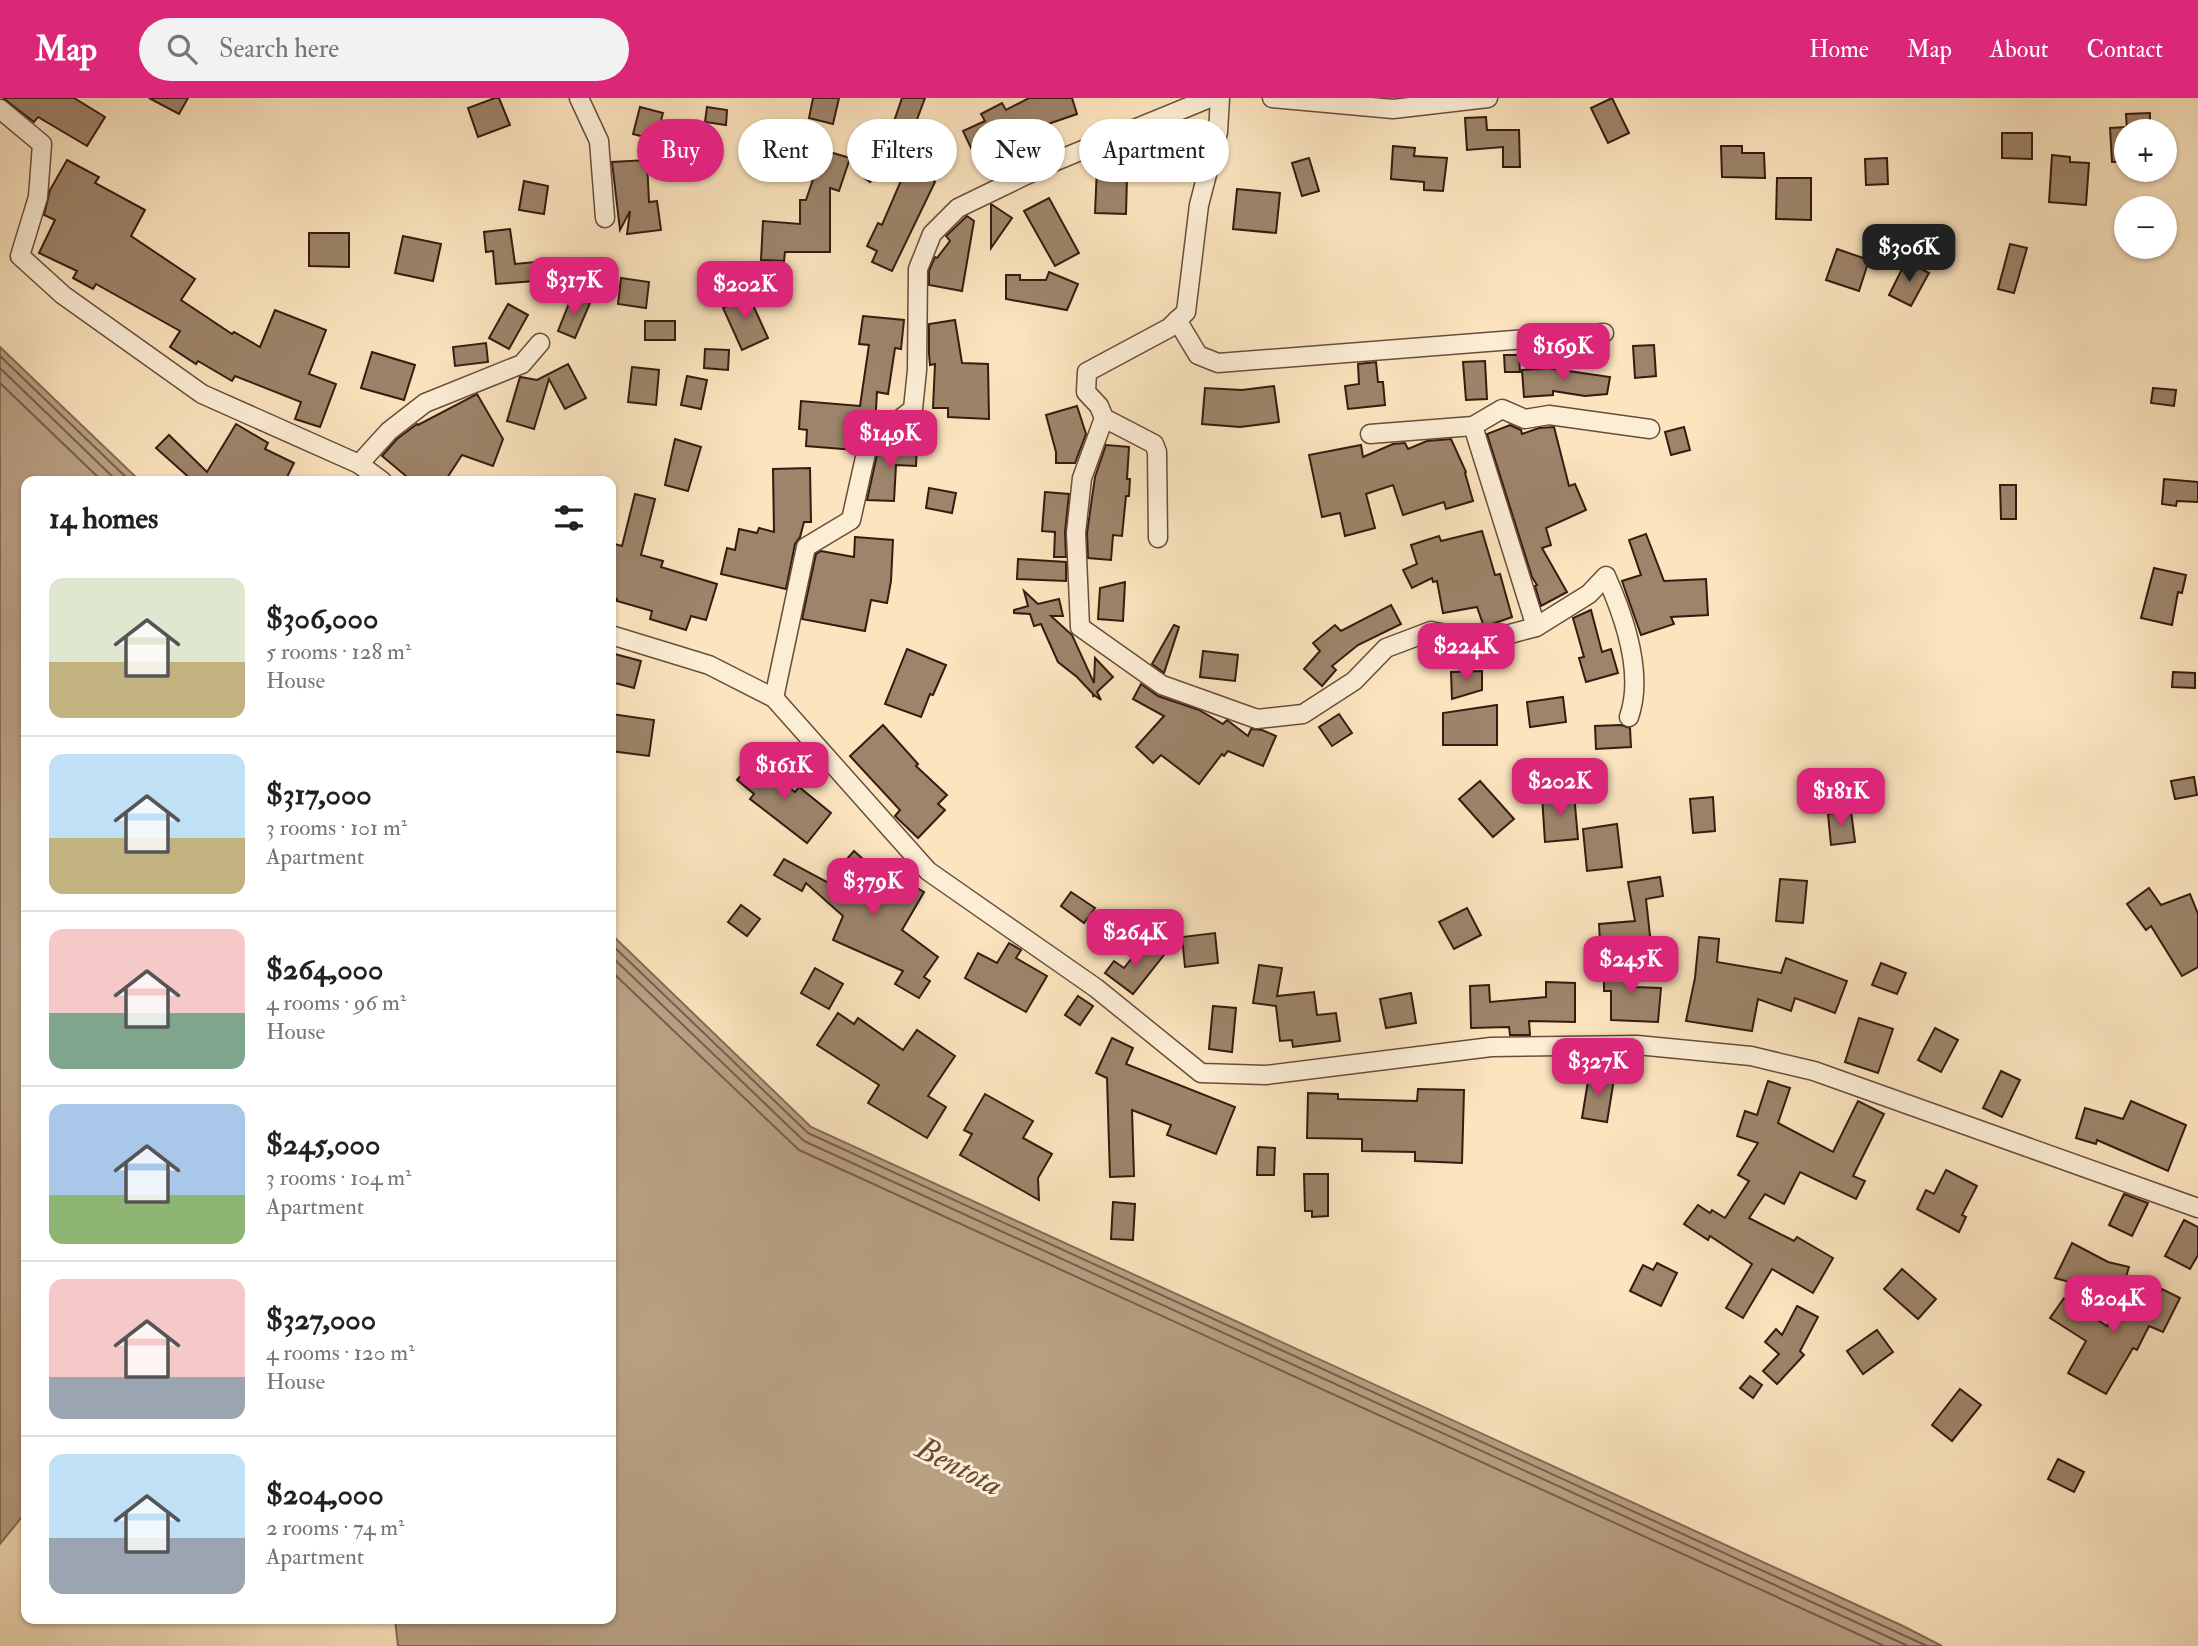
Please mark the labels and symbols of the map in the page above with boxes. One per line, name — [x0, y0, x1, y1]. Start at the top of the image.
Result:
pin: $306K — [1860, 225, 1958, 284]
pin: $317K — [525, 258, 623, 317]
pin: $202K — [696, 262, 794, 321]
pin: $169K — [1514, 324, 1612, 383]
pin: $149K — [841, 410, 939, 470]
pin: $224K — [1417, 624, 1515, 683]
pin: $161K — [735, 742, 833, 802]
pin: $202K — [1511, 758, 1609, 818]
pin: $181K — [1792, 768, 1890, 828]
pin: $379K — [824, 858, 922, 918]
pin: $264K — [1086, 910, 1184, 969]
pin: $245K — [1582, 936, 1680, 996]
pin: $327K — [1549, 1038, 1647, 1098]
pin: $204K — [2064, 1276, 2162, 1335]
water label: Bentota — [907, 1427, 1009, 1506]

